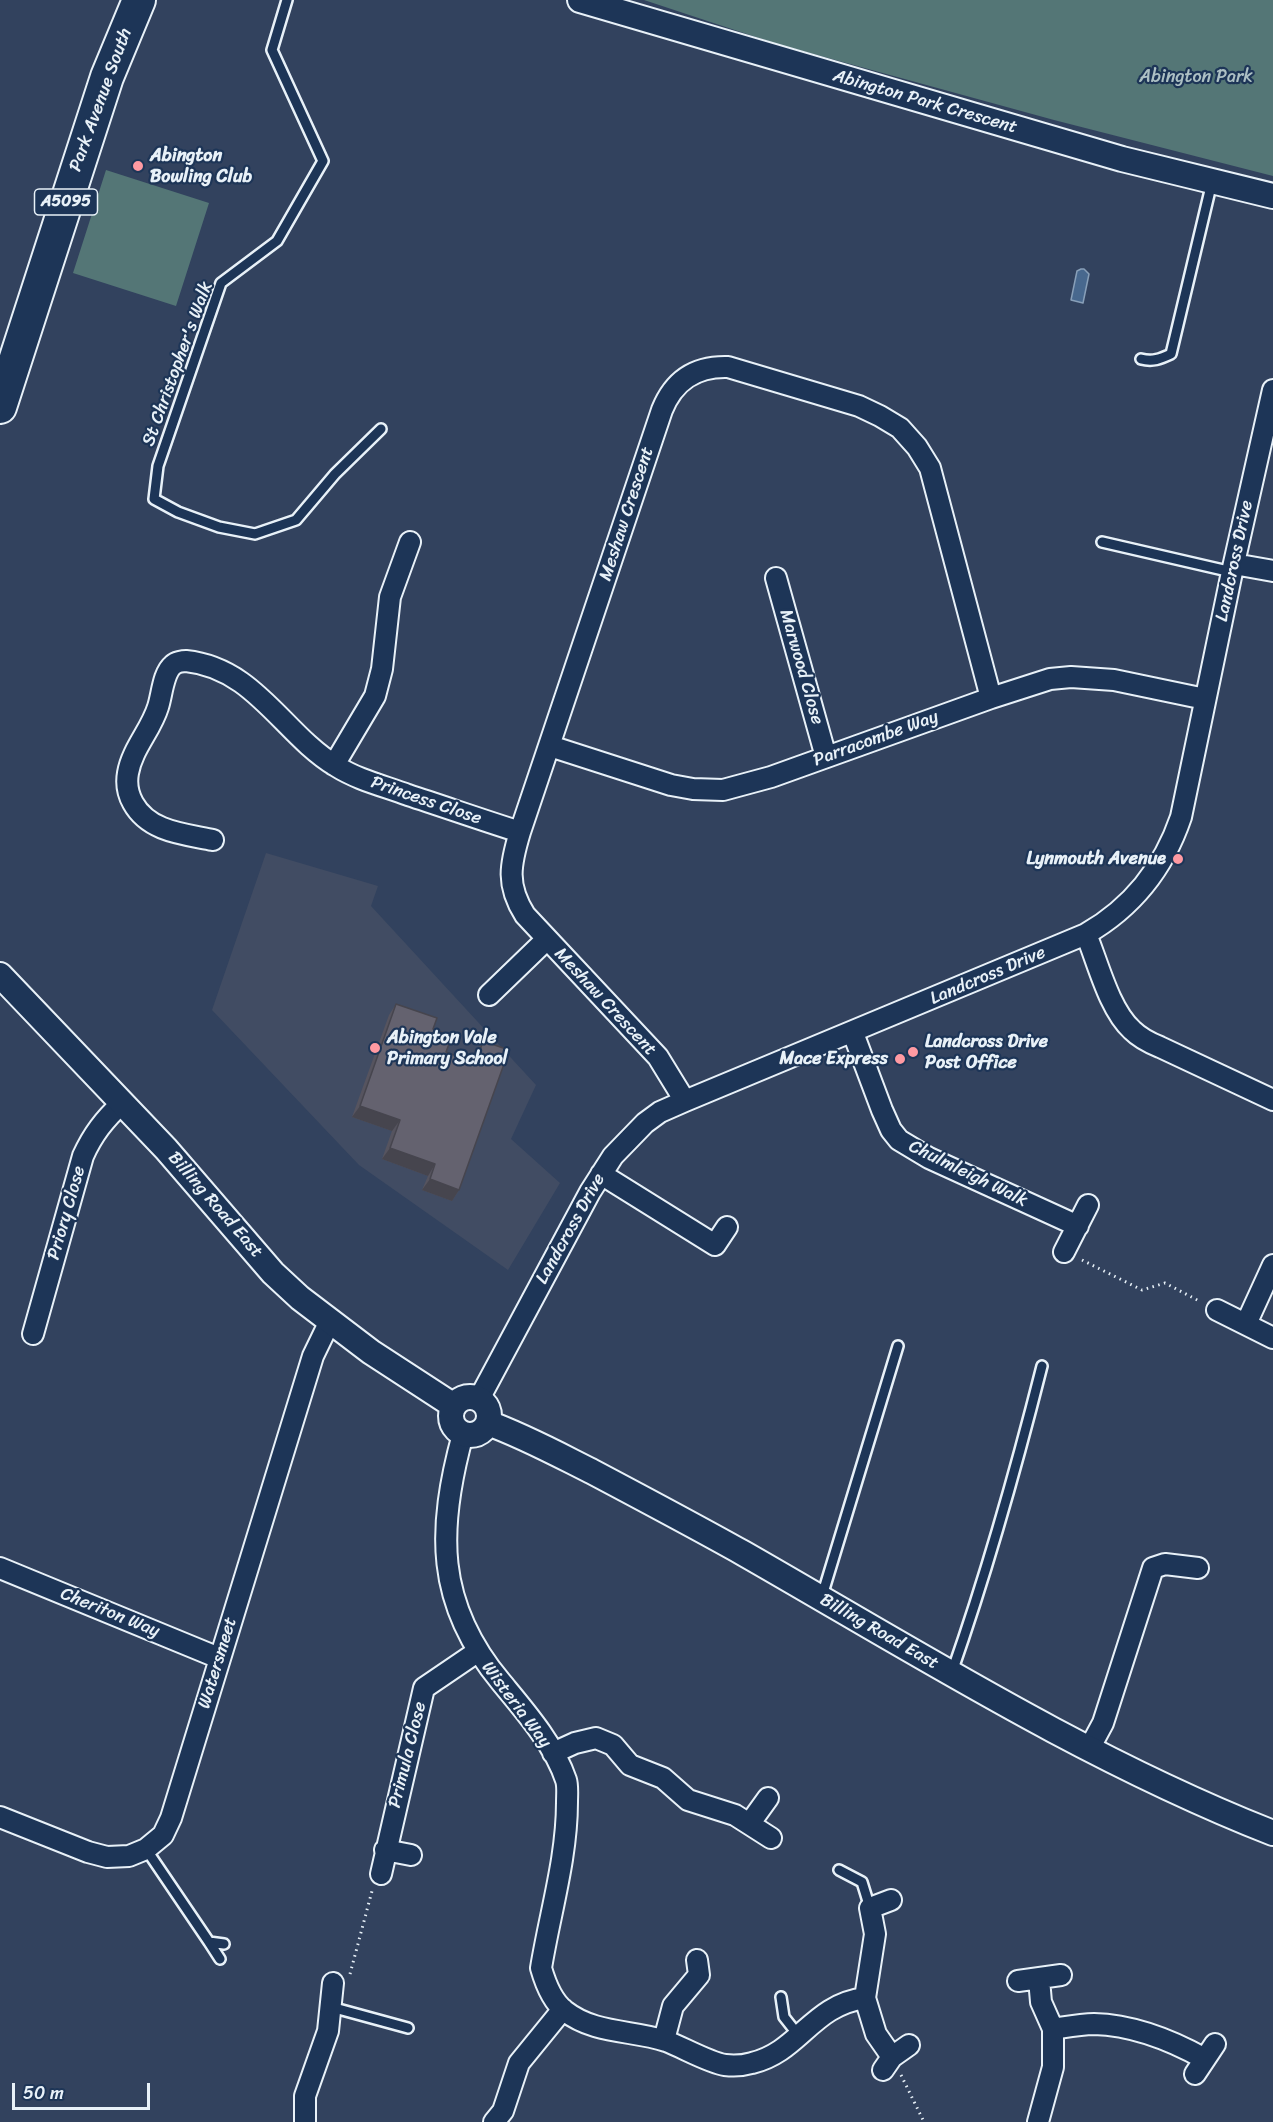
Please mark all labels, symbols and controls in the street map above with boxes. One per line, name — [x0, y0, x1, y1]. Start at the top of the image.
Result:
street label: Park Avenue South — [65, 25, 137, 175]
street label: Abington Park Crescent — [831, 65, 1019, 139]
park label: Abington Park — [1139, 66, 1253, 88]
place label: Abington Bowling Club — [150, 145, 252, 188]
marker: Abington Bowling Club — [131, 159, 145, 173]
road number: A5095 — [34, 189, 98, 215]
street label: St Christopher's Walk — [138, 279, 218, 449]
street label: Meshaw Crescent — [595, 444, 659, 584]
street label: Landcross Drive — [1212, 499, 1258, 623]
street label: Marwood Close — [774, 607, 828, 727]
street label: Parracombe Way — [811, 706, 941, 772]
street label: Princess Close — [368, 772, 484, 830]
place label: Lynmouth Avenue — [1027, 848, 1166, 870]
marker: Lynmouth Avenue — [1171, 852, 1185, 866]
street label: Landcross Drive — [927, 942, 1049, 1010]
street label: Meshaw Crescent — [549, 944, 661, 1060]
place label: Abington Vale Primary School — [387, 1027, 508, 1070]
place label: Landcross Drive Post Office — [925, 1031, 1048, 1074]
marker: Abington Vale Primary School — [368, 1041, 382, 1055]
marker: Landcross Drive Post Office — [906, 1045, 920, 1059]
place label: Mace Express — [779, 1048, 888, 1070]
marker: Mace Express — [893, 1052, 907, 1066]
street label: Chulmleigh Walk — [905, 1136, 1031, 1212]
street label: Billing Road East — [163, 1148, 267, 1262]
street label: Priory Close — [43, 1164, 91, 1262]
street label: Landcross Drive — [532, 1170, 610, 1288]
street label: Cheriton Way — [57, 1583, 163, 1643]
street label: Billing Road East — [816, 1589, 942, 1675]
street label: Watersmeet — [194, 1615, 242, 1711]
street label: Wisteria Way — [477, 1658, 555, 1752]
street label: Primula Close — [384, 1700, 432, 1810]
scale bar — [15, 2071, 153, 2109]
text: 50 m — [23, 2077, 64, 2109]

